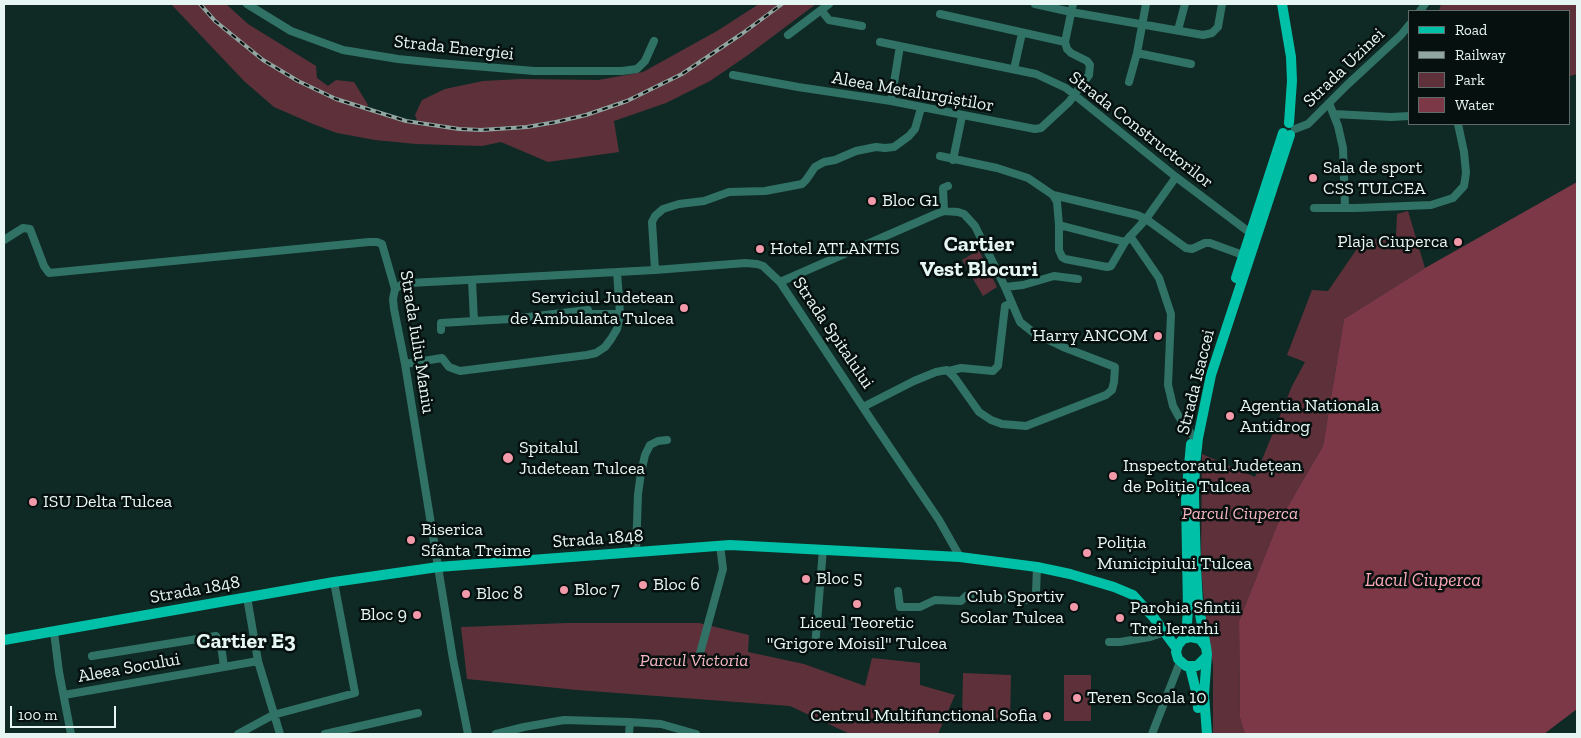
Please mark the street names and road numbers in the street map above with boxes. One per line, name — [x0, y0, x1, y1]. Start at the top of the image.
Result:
street label: Strada Uzinei — [1299, 24, 1389, 112]
street label: Strada Energiei — [393, 31, 515, 65]
street label: Aleea Metalurgiștilor — [830, 67, 996, 117]
street label: Strada Constructorilor — [1065, 67, 1217, 193]
street label: Strada Iuliu Maniu — [395, 269, 439, 415]
street label: Strada Spitalului — [788, 273, 878, 393]
street label: Strada Isaccei — [1173, 327, 1219, 437]
street label: Strada 1848 — [552, 525, 644, 553]
street label: Strada 1848 — [148, 571, 242, 609]
street label: Aleea Socului — [76, 648, 182, 688]

